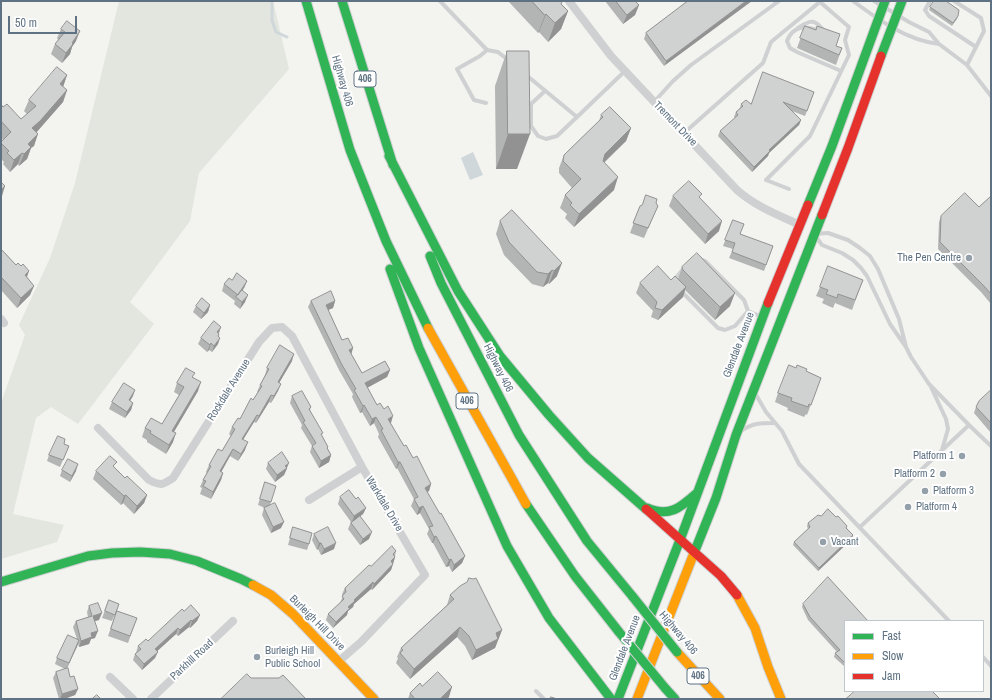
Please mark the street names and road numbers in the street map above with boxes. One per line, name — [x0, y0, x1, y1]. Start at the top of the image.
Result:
street label: Highway 406 — [328, 54, 356, 108]
road number: 406 — [354, 71, 376, 87]
street label: Tremont Drive — [650, 99, 700, 149]
street label: Glendale Avenue — [720, 310, 758, 380]
street label: Highway 406 — [480, 342, 516, 394]
street label: Rockdale Avenue — [205, 357, 253, 423]
road number: 406 — [456, 393, 478, 409]
street label: Warkdale Drive — [362, 474, 406, 534]
street label: Burleigh Hill Drive — [286, 592, 348, 654]
street label: Highway 406 — [656, 609, 700, 657]
street label: Glendale Avenue — [606, 613, 644, 683]
street label: Parkhill Road — [168, 637, 216, 683]
road number: 406 — [687, 668, 709, 684]

